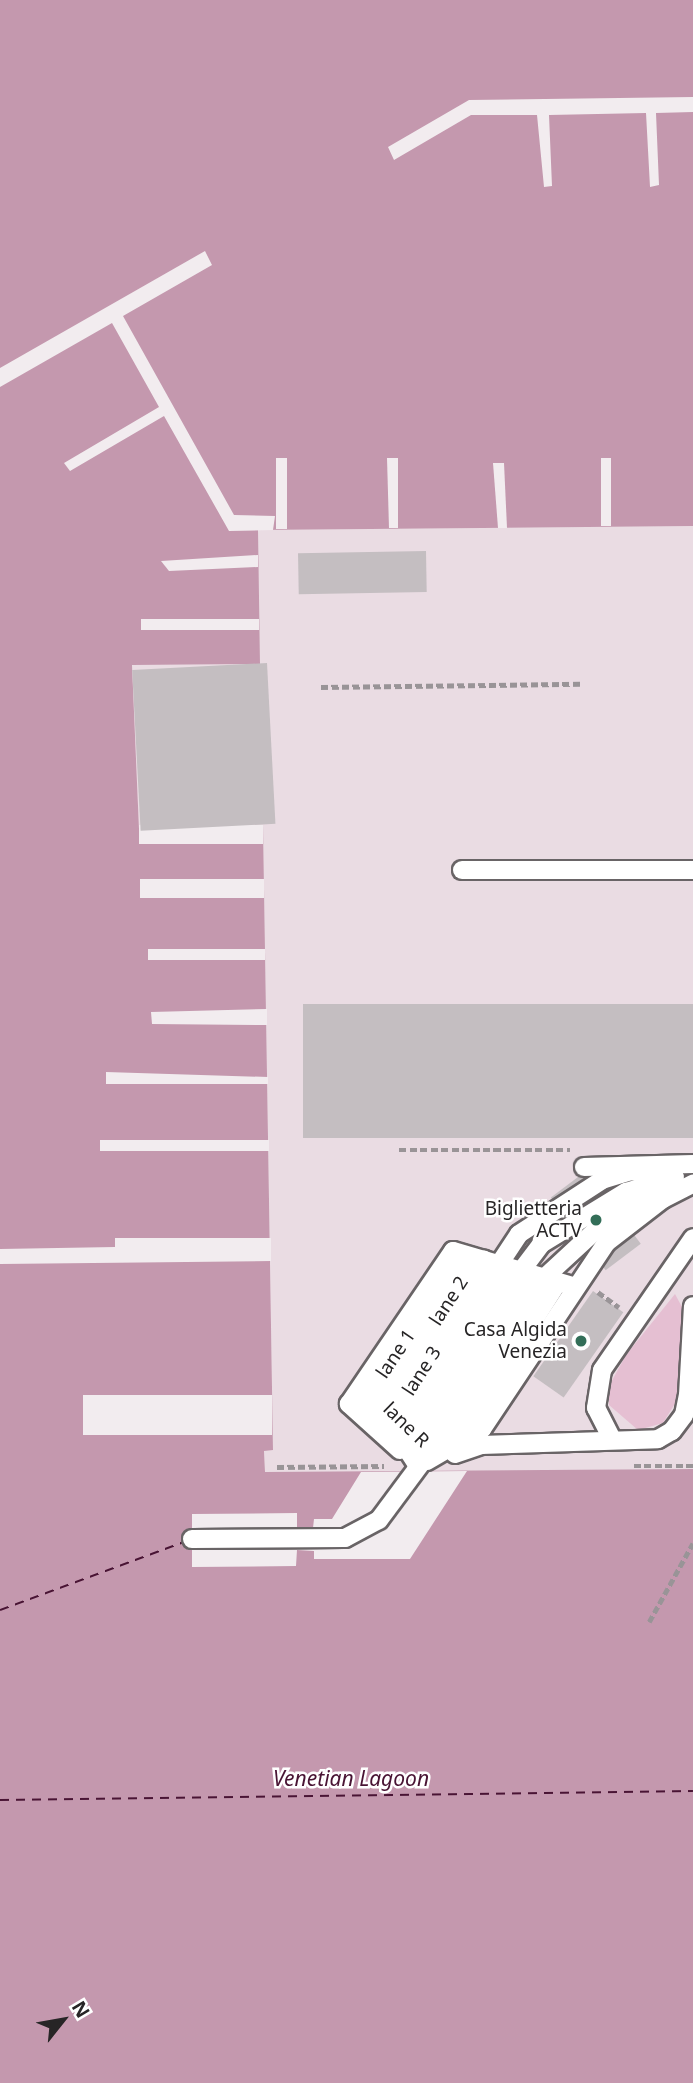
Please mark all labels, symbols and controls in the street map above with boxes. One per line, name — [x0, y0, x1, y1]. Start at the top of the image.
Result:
place label: Biglietteria ACTV — [485, 1198, 582, 1242]
marker: Biglietteria ACTV — [588, 1212, 604, 1228]
street label: lane 2 — [425, 1272, 473, 1330]
place label: Casa Algida Venezia — [464, 1319, 567, 1363]
street label: lane 1 — [371, 1325, 421, 1383]
marker: Casa Algida Venezia — [573, 1333, 589, 1349]
street label: lane 3 — [398, 1342, 446, 1400]
street label: lane R — [378, 1398, 434, 1452]
water label: Venetian Lagoon — [273, 1765, 429, 1791]
north arrow — [28, 1985, 98, 2055]
text: N — [66, 1996, 96, 2022]

